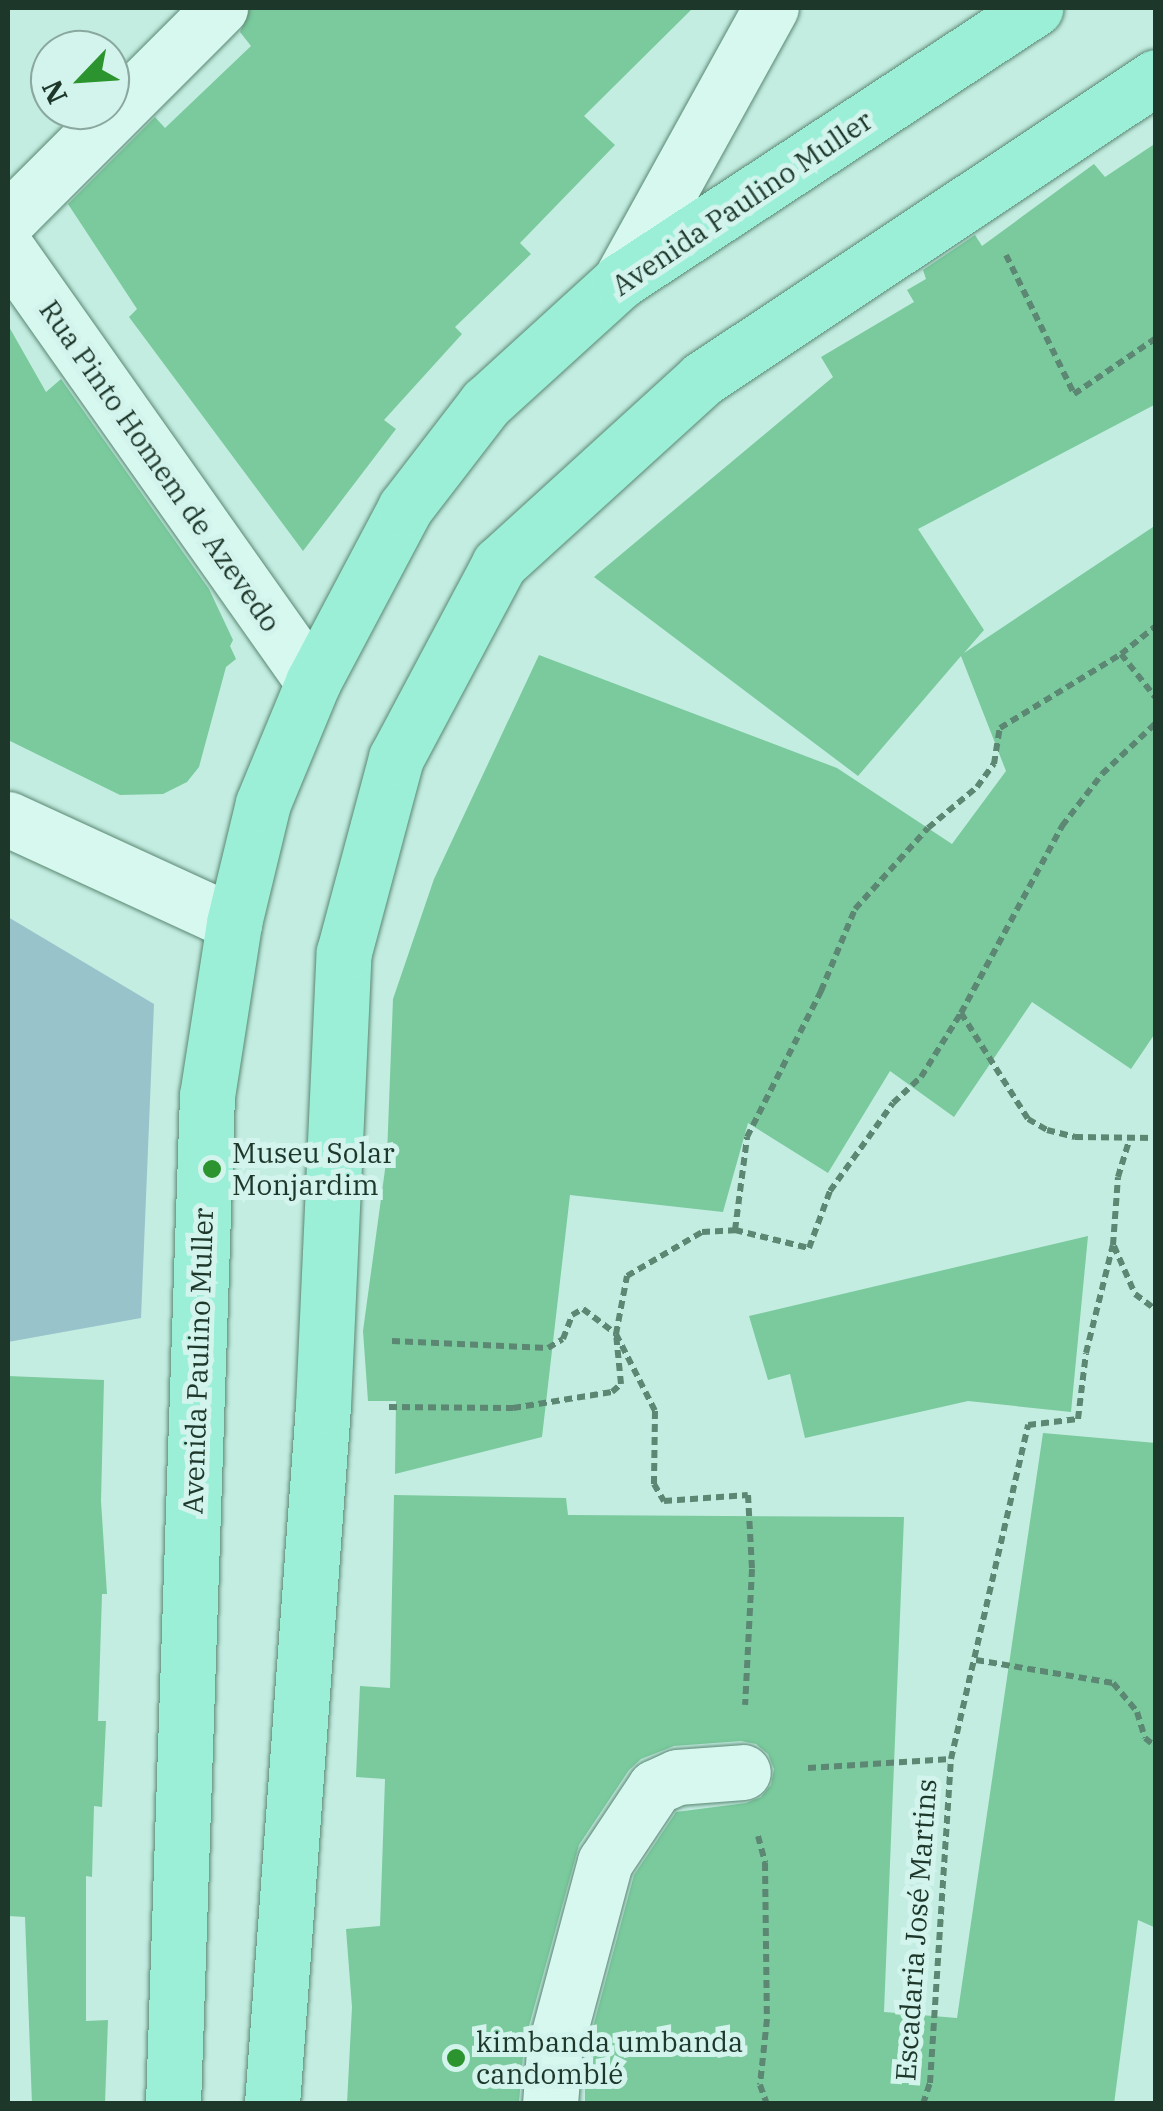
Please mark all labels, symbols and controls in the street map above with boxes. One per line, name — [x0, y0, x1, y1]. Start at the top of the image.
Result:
north arrow — [30, 30, 130, 130]
text: N — [33, 74, 76, 110]
street label: Avenida Paulino Muller — [606, 103, 878, 303]
street label: Rua Pinto Homem de Azevedo — [32, 294, 288, 638]
place label: Museu Solar Monjardim — [232, 1136, 395, 1202]
marker: Museu Solar Monjardim — [201, 1158, 223, 1180]
street label: Avenida Paulino Muller — [176, 1207, 220, 1515]
street label: Escadaria José Martins — [889, 1778, 943, 2082]
place label: kimbanda umbanda candomblé — [476, 2025, 743, 2091]
marker: kimbanda umbanda candomblé — [445, 2047, 467, 2069]

